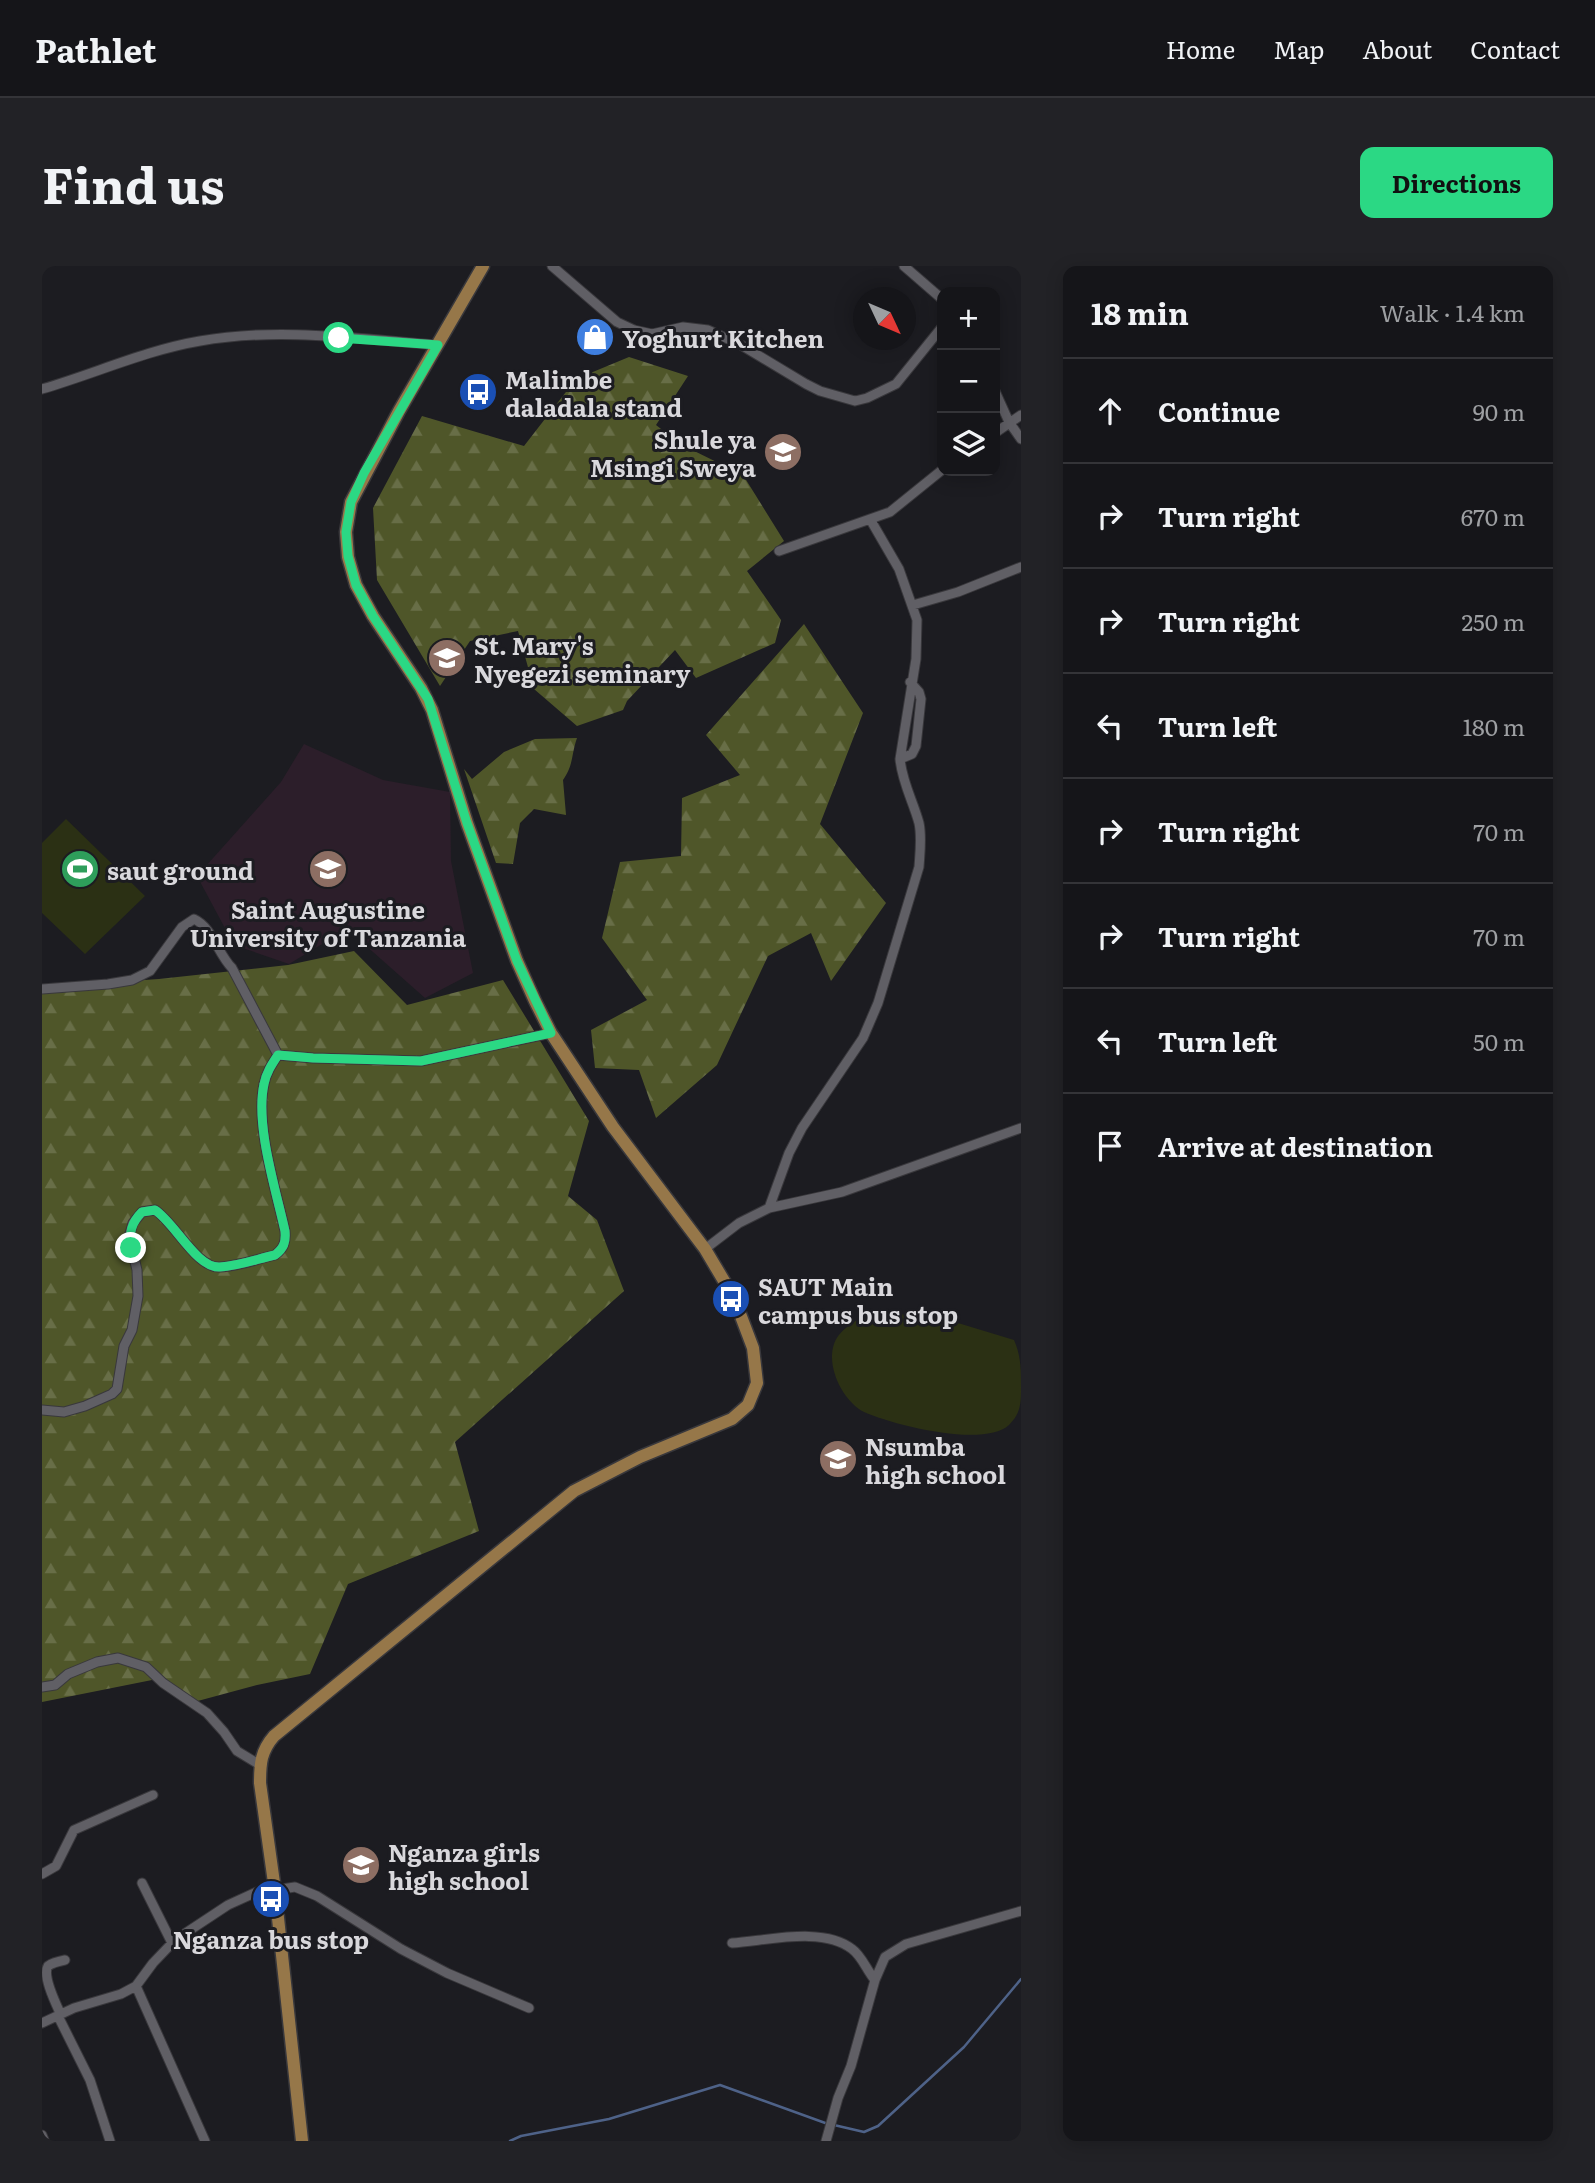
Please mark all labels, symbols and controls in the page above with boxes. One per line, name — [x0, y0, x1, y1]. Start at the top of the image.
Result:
text: Pathlet — [35, 24, 156, 73]
text: Home — [1166, 31, 1235, 66]
text: Map — [1273, 31, 1324, 66]
text: About — [1362, 31, 1432, 66]
text: Contact — [1470, 31, 1560, 66]
text: Find us — [42, 146, 225, 219]
button: Directions — [1360, 147, 1553, 218]
north arrow — [853, 287, 916, 350]
map controls — [937, 287, 1000, 476]
button: + — [937, 287, 1000, 350]
text: 18 min — [1091, 290, 1189, 334]
text: Walk · 1.4 km — [1380, 295, 1525, 329]
shop icon: Yoghurt Kitchen — [574, 316, 616, 358]
place label: Yoghurt Kitchen — [622, 320, 824, 355]
route start — [323, 322, 354, 353]
button: − — [937, 350, 1000, 413]
place label: Malimbe daladala stand — [505, 361, 682, 424]
bus stop icon: Malimbe daladala stand — [457, 371, 499, 413]
text: Continue — [1158, 391, 1280, 430]
icon: ahead — [1091, 392, 1129, 430]
text: 90 m — [1473, 394, 1525, 428]
button: layers — [937, 413, 1000, 476]
place label: Shule ya Msingi Sweya — [590, 421, 756, 484]
school or university icon: Shule ya Msingi Sweya — [762, 431, 804, 473]
text: Turn right — [1158, 496, 1300, 535]
icon: right — [1091, 497, 1129, 535]
text: 670 m — [1461, 499, 1525, 533]
text: Turn right — [1158, 601, 1300, 640]
icon: right — [1091, 602, 1129, 640]
text: 250 m — [1461, 604, 1525, 638]
place label: St. Mary's Nyegezi seminary — [474, 627, 691, 690]
school or university icon: St. Mary's Nyegezi seminary — [426, 637, 468, 679]
text: Turn left — [1158, 706, 1277, 745]
icon: left — [1091, 707, 1129, 745]
text: 180 m — [1463, 709, 1525, 743]
text: Turn right — [1158, 811, 1300, 850]
icon: right — [1091, 812, 1129, 850]
text: 70 m — [1473, 814, 1525, 848]
sports icon: saut ground — [59, 848, 101, 890]
school or university icon: Saint Augustine University of Tanzania — [307, 848, 349, 890]
place label: saut ground — [107, 852, 254, 887]
place label: Saint Augustine University of Tanzania — [190, 891, 466, 954]
text: Turn right — [1158, 916, 1300, 955]
icon: right — [1091, 917, 1129, 955]
text: 70 m — [1473, 919, 1525, 953]
text: Turn left — [1158, 1021, 1277, 1060]
icon: left — [1091, 1022, 1129, 1060]
text: 50 m — [1473, 1024, 1525, 1058]
text: Arrive at destination — [1158, 1126, 1433, 1165]
icon: arrive — [1091, 1127, 1129, 1165]
route end — [115, 1232, 146, 1263]
place label: SAUT Main campus bus stop — [758, 1268, 958, 1331]
bus stop icon: SAUT Main campus bus stop — [710, 1278, 752, 1320]
place label: Nsumba high school — [865, 1428, 1006, 1491]
school or university icon: Nsumba high school — [817, 1438, 859, 1480]
place label: Nganza girls high school — [388, 1834, 540, 1897]
school or university icon: Nganza girls high school — [340, 1844, 382, 1886]
bus stop icon: Nganza bus stop — [250, 1878, 292, 1920]
place label: Nganza bus stop — [173, 1921, 369, 1956]

